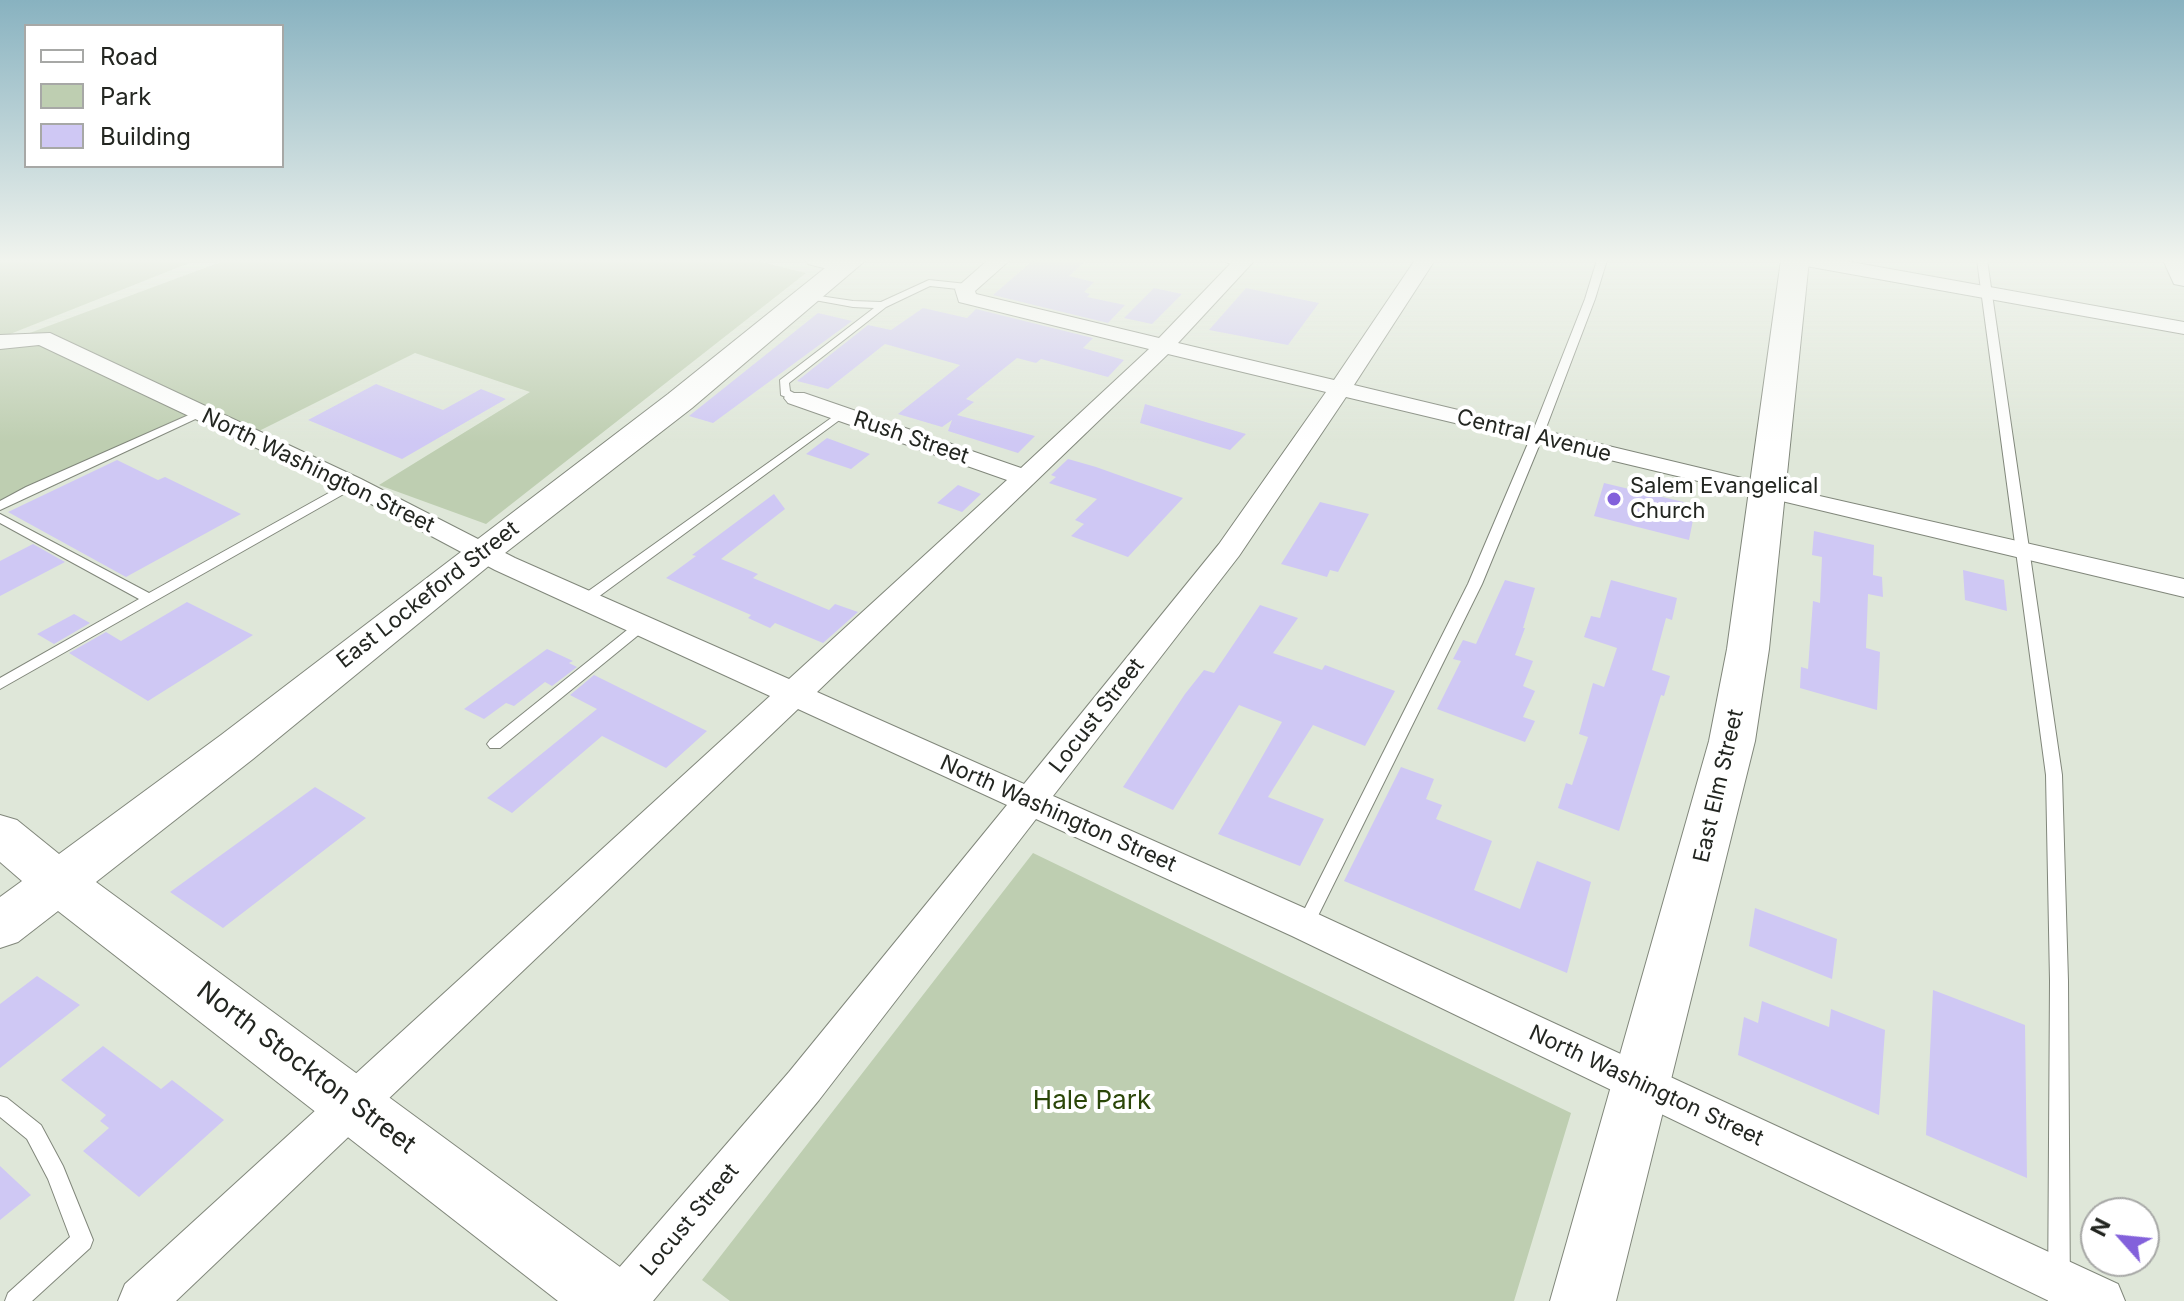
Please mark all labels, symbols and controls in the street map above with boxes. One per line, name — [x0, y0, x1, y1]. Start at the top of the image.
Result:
legend — [24, 24, 284, 168]
text: Road — [100, 42, 158, 71]
text: Park — [100, 82, 151, 111]
text: Building — [100, 122, 191, 151]
street label: North Washington Street — [197, 403, 439, 539]
street label: Central Avenue — [1454, 404, 1614, 468]
street label: Rush Street — [850, 406, 972, 470]
place label: Salem Evangelical Church — [1630, 473, 1818, 524]
marker: Salem Evangelical Church — [1605, 490, 1623, 508]
street label: East Lockeford Street — [332, 516, 524, 674]
street label: Locust Street — [1044, 653, 1150, 779]
street label: East Elm Street — [1689, 707, 1749, 865]
street label: North Washington Street — [936, 750, 1180, 878]
street label: North Stockton Street — [190, 975, 422, 1161]
street label: North Washington Street — [1525, 1020, 1767, 1152]
park label: Hale Park — [1033, 1085, 1151, 1117]
street label: Locust Street — [635, 1159, 745, 1281]
north arrow — [2080, 1197, 2160, 1277]
text: N — [2085, 1214, 2116, 1240]

